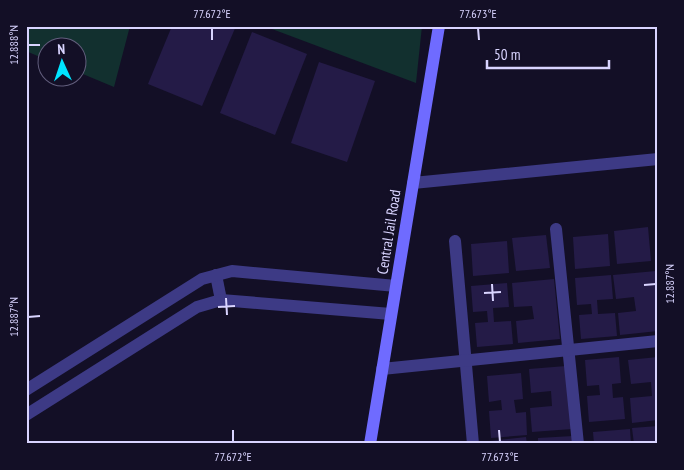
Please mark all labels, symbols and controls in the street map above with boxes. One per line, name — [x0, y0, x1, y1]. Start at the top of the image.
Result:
text: 77.672°E — [193, 6, 231, 21]
text: 77.673°E — [459, 6, 497, 21]
text: 12.888°N — [6, 25, 21, 65]
north arrow — [38, 38, 88, 88]
scale bar — [487, 38, 609, 70]
text: N — [57, 40, 66, 58]
text: 50 m — [494, 45, 520, 64]
street label: Central Jail Road — [372, 188, 405, 276]
text: 12.887°N — [662, 264, 677, 304]
text: 12.887°N — [6, 297, 21, 337]
text: 77.672°E — [214, 449, 252, 464]
text: 77.673°E — [481, 449, 519, 464]

